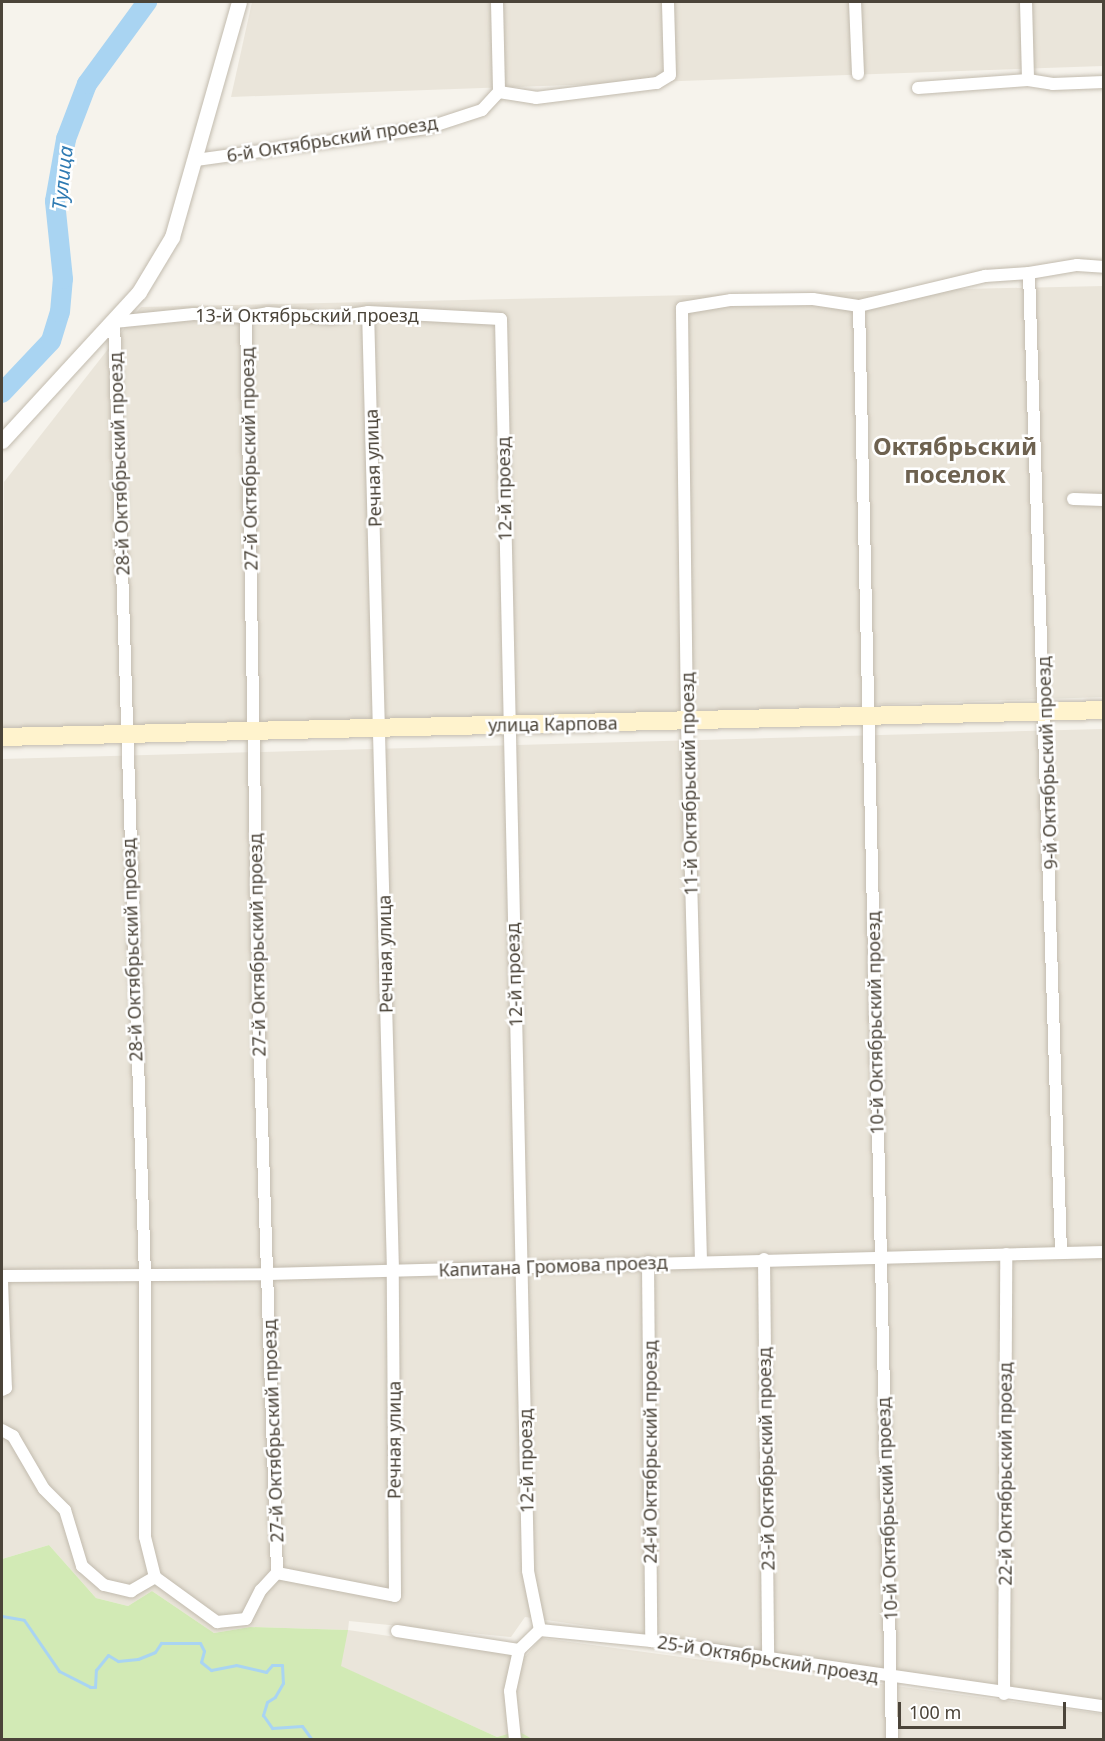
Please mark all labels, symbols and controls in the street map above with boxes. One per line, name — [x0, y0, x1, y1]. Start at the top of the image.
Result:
street label: 6-й Октябрьский проезд — [225, 112, 439, 166]
water label: Тулица — [47, 145, 77, 211]
street label: 13-й Октябрьский проезд — [195, 304, 419, 326]
street label: 27-й Октябрьский проезд — [236, 347, 262, 571]
street label: 28-й Октябрьский проезд — [104, 352, 134, 576]
street label: Речная улица — [360, 409, 386, 527]
district label: Октябрьский поселок — [873, 432, 1037, 488]
street label: 12-й проезд — [492, 437, 516, 541]
street label: 9-й Октябрьский проезд — [1032, 656, 1062, 870]
street label: 11-й Октябрьский проезд — [676, 672, 702, 896]
street label: улица Карпова — [488, 712, 618, 736]
street label: 27-й Октябрьский проезд — [244, 833, 270, 1057]
street label: 28-й Октябрьский проезд — [117, 838, 147, 1062]
street label: Речная улица — [373, 895, 397, 1013]
street label: 10-й Октябрьский проезд — [862, 911, 888, 1135]
street label: 12-й проезд — [501, 922, 527, 1028]
street label: Капитана Громова проезд — [438, 1251, 668, 1281]
street label: 27-й Октябрьский проезд — [258, 1319, 288, 1543]
street label: 24-й Октябрьский проезд — [639, 1340, 661, 1564]
street label: 23-й Октябрьский проезд — [753, 1347, 779, 1571]
street label: 22-й Октябрьский проезд — [994, 1362, 1016, 1586]
street label: Речная улица — [383, 1381, 405, 1499]
street label: 10-й Октябрьский проезд — [872, 1397, 902, 1621]
street label: 12-й проезд — [514, 1409, 538, 1513]
street label: 25-й Октябрьский проезд — [656, 1631, 880, 1687]
scale bar — [901, 1690, 1069, 1728]
text: 100 m — [909, 1700, 961, 1724]

